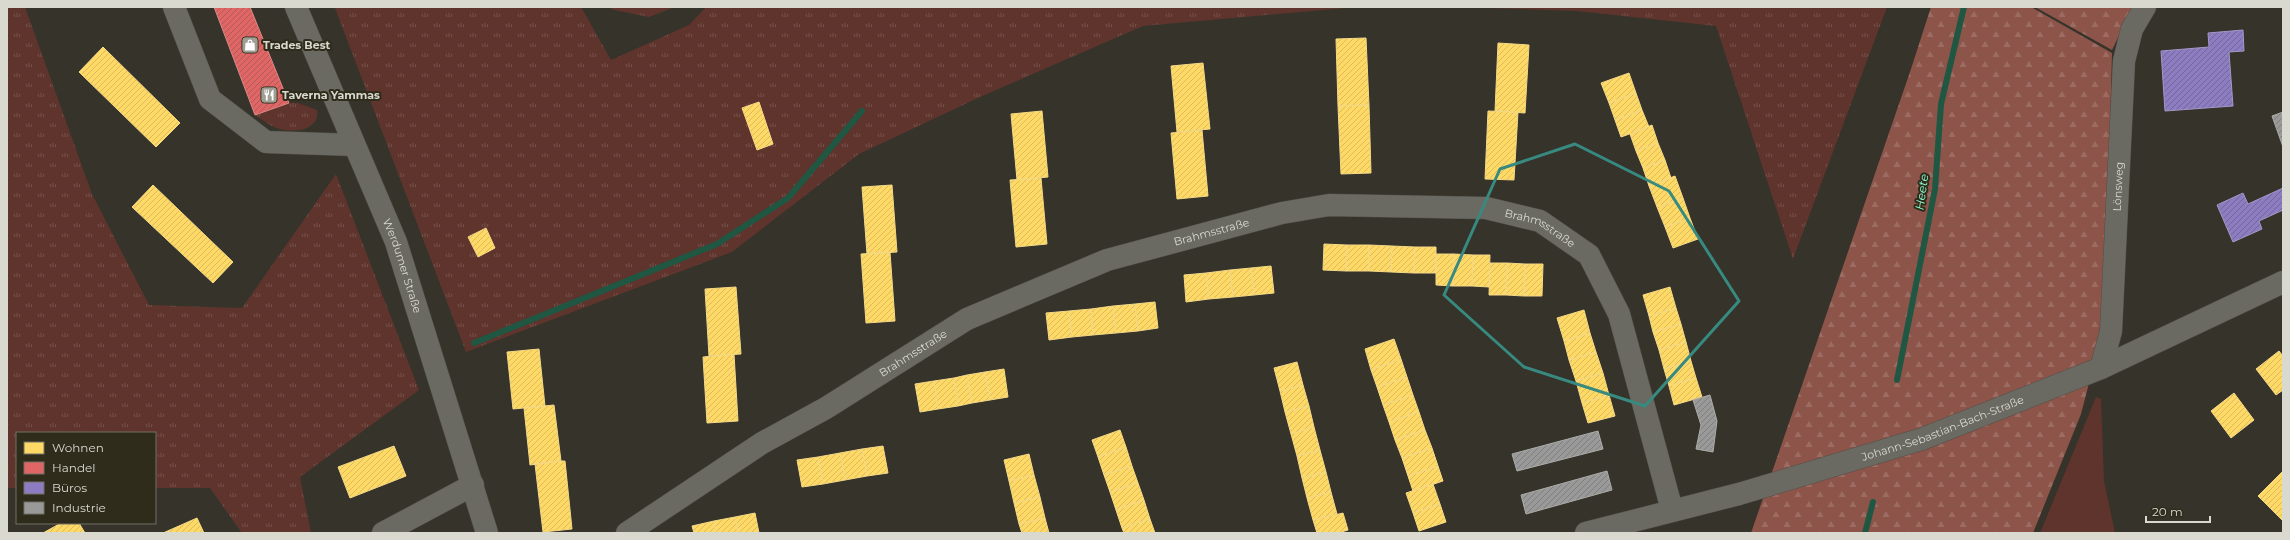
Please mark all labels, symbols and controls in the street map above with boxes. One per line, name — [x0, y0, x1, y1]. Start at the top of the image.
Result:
shop icon: Trades Best — [240, 35, 260, 55]
place label: Trades Best — [263, 38, 331, 52]
restaurant icon: Taverna Yammas — [259, 85, 279, 105]
place label: Taverna Yammas — [282, 88, 380, 102]
street label: Lönsweg — [2110, 161, 2126, 212]
water label: Heete — [1912, 173, 1931, 211]
street label: Brahmsstraße — [1503, 206, 1578, 251]
street label: Brahmsstraße — [1172, 215, 1251, 249]
street label: Werdumer Straße — [380, 216, 425, 315]
street label: Brahmsstraße — [876, 326, 950, 380]
street label: Johann-Sebastian-Bach-Straße — [1859, 392, 2026, 464]
legend — [16, 432, 156, 524]
text: Wohnen — [52, 440, 104, 455]
text: Handel — [52, 460, 96, 475]
text: Büros — [52, 480, 87, 495]
scale bar — [2146, 498, 2210, 524]
text: Industrie — [52, 500, 106, 515]
text: 20 m — [2152, 504, 2183, 519]

